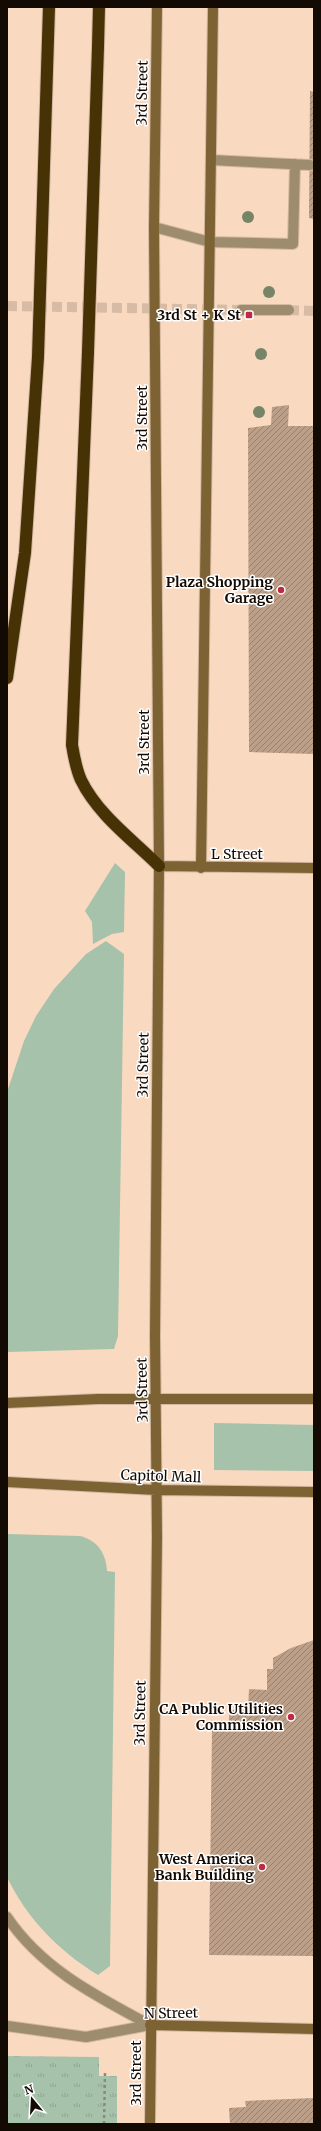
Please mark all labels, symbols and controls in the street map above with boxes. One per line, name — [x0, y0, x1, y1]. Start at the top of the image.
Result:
street label: 3rd Street — [132, 60, 152, 126]
place label: 3rd St + K St — [157, 306, 241, 324]
marker: 3rd St + K St — [244, 310, 254, 320]
street label: 3rd Street — [133, 385, 151, 451]
place label: Plaza Shopping Garage — [166, 573, 273, 607]
marker: Plaza Shopping Garage — [276, 585, 286, 595]
street label: 3rd Street — [135, 709, 153, 775]
street label: L Street — [211, 845, 264, 863]
street label: 3rd Street — [133, 1032, 153, 1098]
street label: 3rd Street — [132, 1357, 152, 1423]
street label: Capitol Mall — [120, 1466, 202, 1486]
street label: 3rd Street — [130, 1680, 150, 1746]
place label: CA Public Utilities Commission — [159, 1700, 283, 1734]
marker: CA Public Utilities Commission — [286, 1712, 296, 1722]
place label: West America Bank Building — [155, 1850, 254, 1884]
marker: West America Bank Building — [257, 1862, 267, 1872]
street label: N Street — [144, 2004, 199, 2022]
street label: 3rd Street — [127, 2040, 145, 2106]
north arrow — [12, 2079, 52, 2119]
text: N — [23, 2081, 35, 2097]

